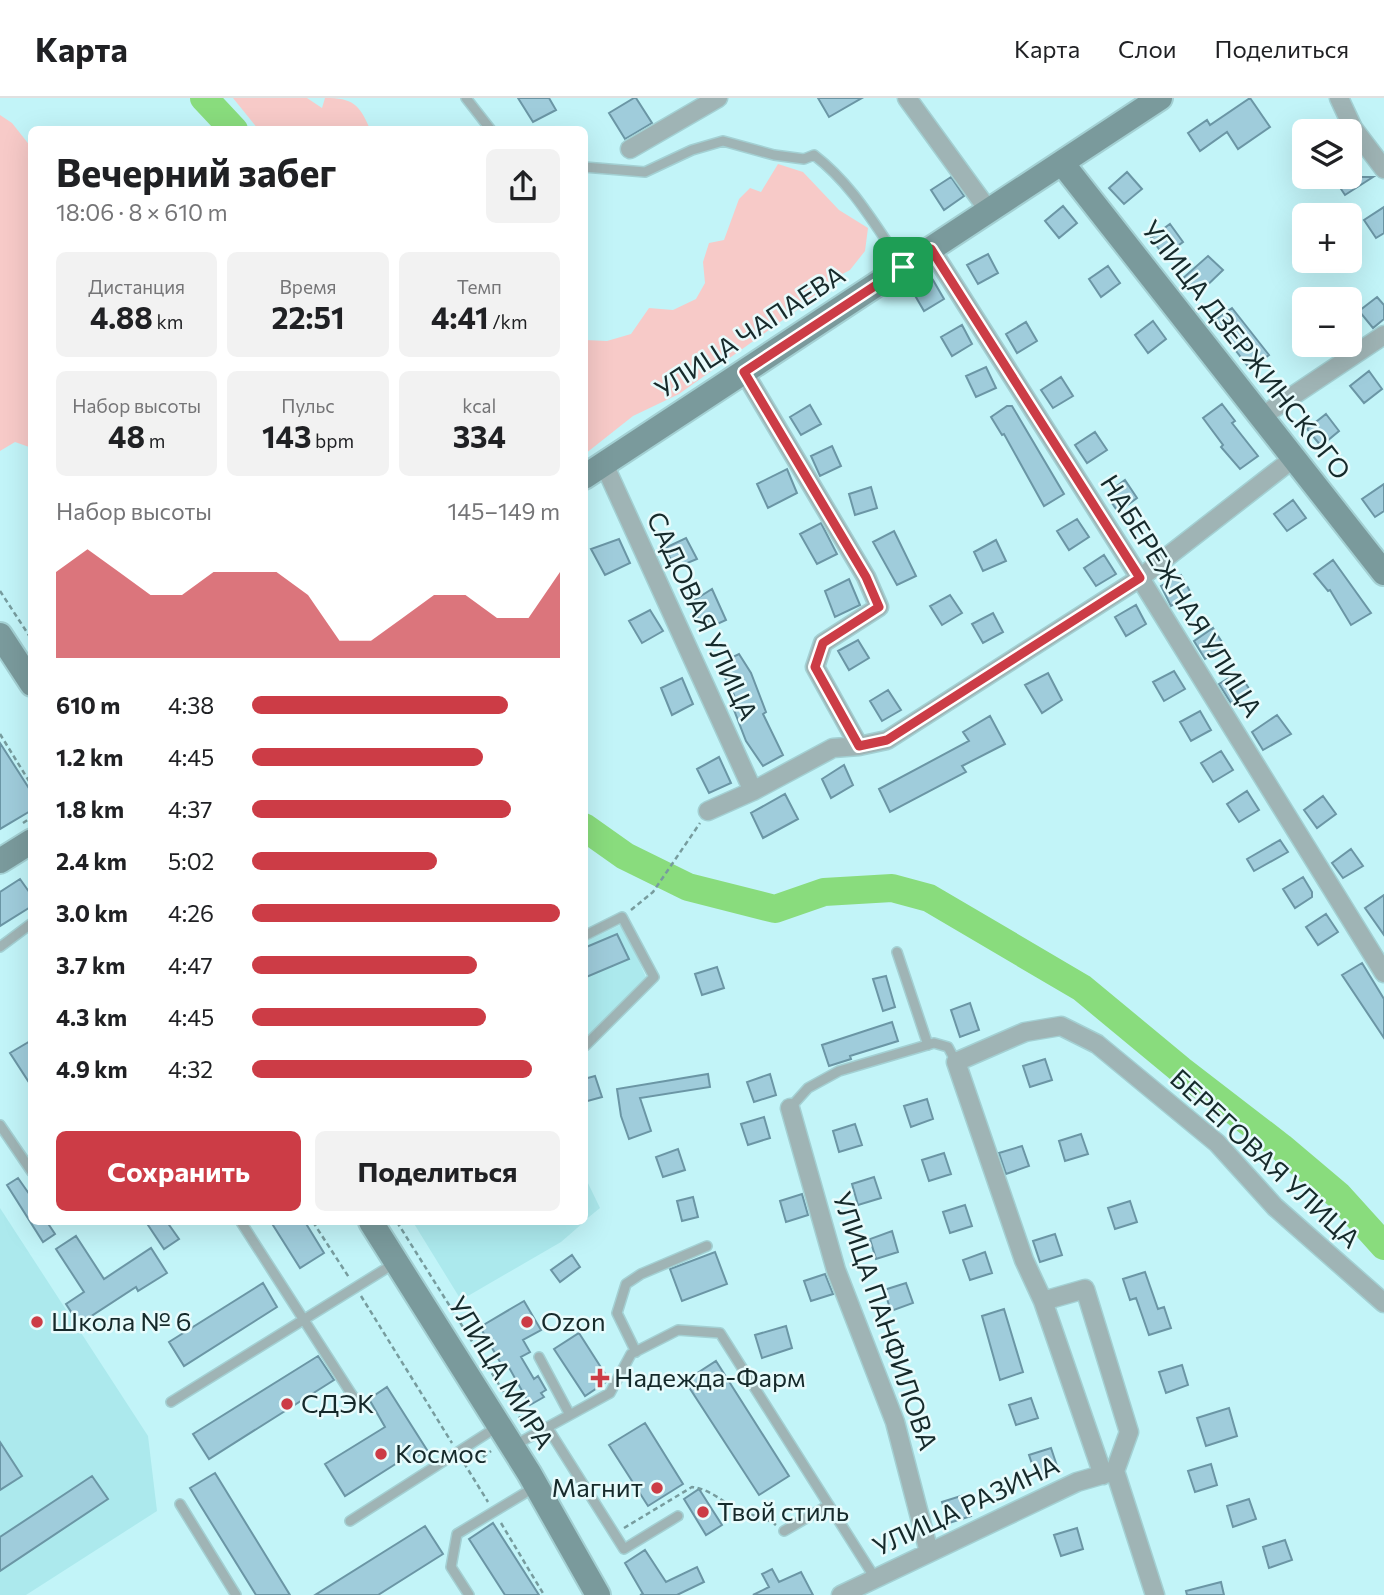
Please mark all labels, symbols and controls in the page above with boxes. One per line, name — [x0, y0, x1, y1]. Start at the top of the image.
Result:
text: Карта — [35, 28, 128, 69]
text: Карта — [1014, 34, 1080, 63]
text: Слои — [1118, 34, 1176, 63]
text: Поделиться — [1214, 34, 1349, 63]
map controls — [1292, 119, 1362, 357]
button: layers — [1292, 119, 1362, 189]
text: Вечерний забег — [56, 148, 336, 195]
button: share — [486, 149, 560, 223]
text: 18:06 · 8 × 610 m — [56, 198, 228, 226]
button: + — [1292, 203, 1362, 273]
street label: УЛИЦА ДЗЕРЖИНСКОГО — [1136, 213, 1358, 485]
pin — [873, 237, 933, 297]
icon: arrive — [884, 248, 922, 286]
street label: УЛИЦА ЧАПАЕВА — [648, 258, 850, 404]
text: Дистанция — [88, 275, 185, 298]
text: Время — [280, 275, 336, 298]
text: Темп — [457, 275, 502, 298]
button: − — [1292, 287, 1362, 357]
text: 4.88 — [90, 298, 153, 335]
text: 22:51 — [271, 298, 345, 335]
text: 4:41 — [431, 298, 489, 335]
text: km — [153, 310, 183, 333]
text: /km — [489, 310, 528, 333]
text: Набор высоты — [72, 394, 201, 417]
text: Пульс — [281, 394, 335, 417]
text: kcal — [462, 394, 496, 417]
text: 48 — [108, 417, 145, 454]
text: 143 — [262, 417, 311, 454]
text: 334 — [453, 417, 506, 454]
text: m — [145, 429, 165, 452]
text: bpm — [311, 429, 354, 452]
street label: НАБЕРЕЖНАЯ УЛИЦА — [1095, 468, 1270, 722]
text: Набор высоты — [56, 497, 212, 525]
text: 145–149 m — [448, 497, 560, 525]
street label: САДОВАЯ УЛИЦА — [641, 506, 765, 725]
text: 610 m — [56, 691, 120, 719]
text: 4:38 — [168, 691, 214, 719]
text: 1.2 km — [56, 743, 123, 771]
text: 4:45 — [168, 743, 214, 771]
text: 1.8 km — [56, 795, 124, 823]
text: 4:37 — [168, 795, 212, 823]
text: 2.4 km — [56, 847, 127, 875]
text: 5:02 — [168, 847, 214, 875]
text: 3.0 km — [56, 899, 128, 927]
text: 4:26 — [168, 899, 214, 927]
text: 3.7 km — [56, 951, 125, 979]
text: 4:47 — [168, 951, 213, 979]
text: 4.3 km — [56, 1003, 127, 1031]
text: 4:45 — [168, 1003, 214, 1031]
text: 4.9 km — [56, 1055, 128, 1083]
text: 4:32 — [168, 1055, 213, 1083]
street label: БЕРЕГОВАЯ УЛИЦА — [1165, 1062, 1367, 1254]
button: Сохранить — [56, 1131, 301, 1211]
button: Поделиться — [315, 1131, 560, 1211]
street label: УЛИЦА ПАНФИЛОВА — [828, 1187, 945, 1454]
street label: УЛИЦА МИРА — [443, 1290, 562, 1454]
place label: Школа № 6 — [51, 1305, 192, 1336]
place label: Ozon — [541, 1305, 606, 1336]
marker: Школа № 6 — [29, 1314, 45, 1330]
marker: Ozon — [519, 1314, 535, 1330]
place label: Надежда-Фарм — [614, 1361, 806, 1392]
marker: Надежда-Фарм — [592, 1370, 608, 1386]
place label: СДЭК — [301, 1387, 375, 1418]
marker: СДЭК — [279, 1396, 295, 1412]
place label: Космос — [395, 1437, 487, 1468]
marker: Космос — [373, 1446, 389, 1462]
street label: УЛИЦА РАЗИНА — [867, 1448, 1063, 1561]
place label: Магнит — [552, 1471, 643, 1502]
marker: Магнит — [649, 1480, 665, 1496]
place label: Твой стиль — [717, 1495, 849, 1526]
marker: Твой стиль — [695, 1504, 711, 1520]

